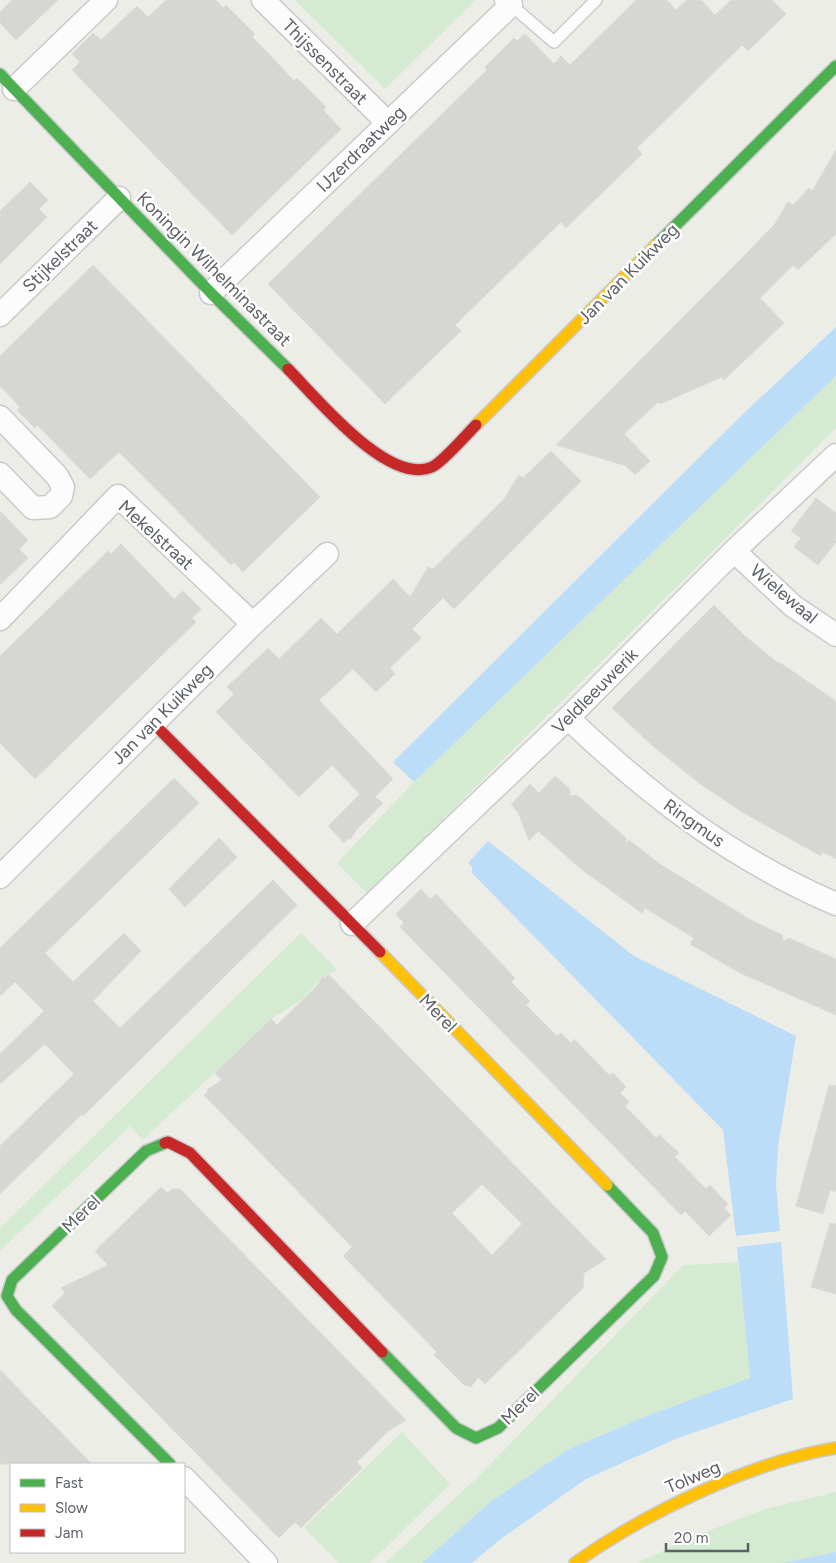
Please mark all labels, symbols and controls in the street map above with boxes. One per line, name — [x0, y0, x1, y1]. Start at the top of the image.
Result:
street label: Thijssenstraat — [278, 15, 373, 110]
street label: IJzerdraatweg — [312, 101, 410, 197]
street label: Koningin Wilhelminastraat — [132, 187, 296, 351]
street label: Stijkelstraat — [18, 215, 102, 297]
street label: Jan van Kuikweg — [573, 219, 683, 329]
street label: Mekelstraat — [114, 495, 198, 575]
street label: Wielewaal — [746, 560, 822, 628]
street label: Veldleeuwerik — [547, 643, 643, 739]
street label: Jan van Kuikweg — [107, 659, 217, 769]
street label: Ringmus — [659, 794, 729, 852]
street label: Merel — [414, 989, 462, 1037]
street label: Merel — [57, 1190, 105, 1238]
street label: Merel — [496, 1382, 544, 1430]
street label: Tolweg — [662, 1456, 724, 1498]
legend — [10, 1463, 185, 1553]
text: Fast — [55, 1474, 84, 1492]
text: Slow — [55, 1499, 88, 1517]
scale bar — [666, 1520, 748, 1552]
text: Jam — [55, 1524, 83, 1542]
text: 20 m — [674, 1529, 708, 1547]

